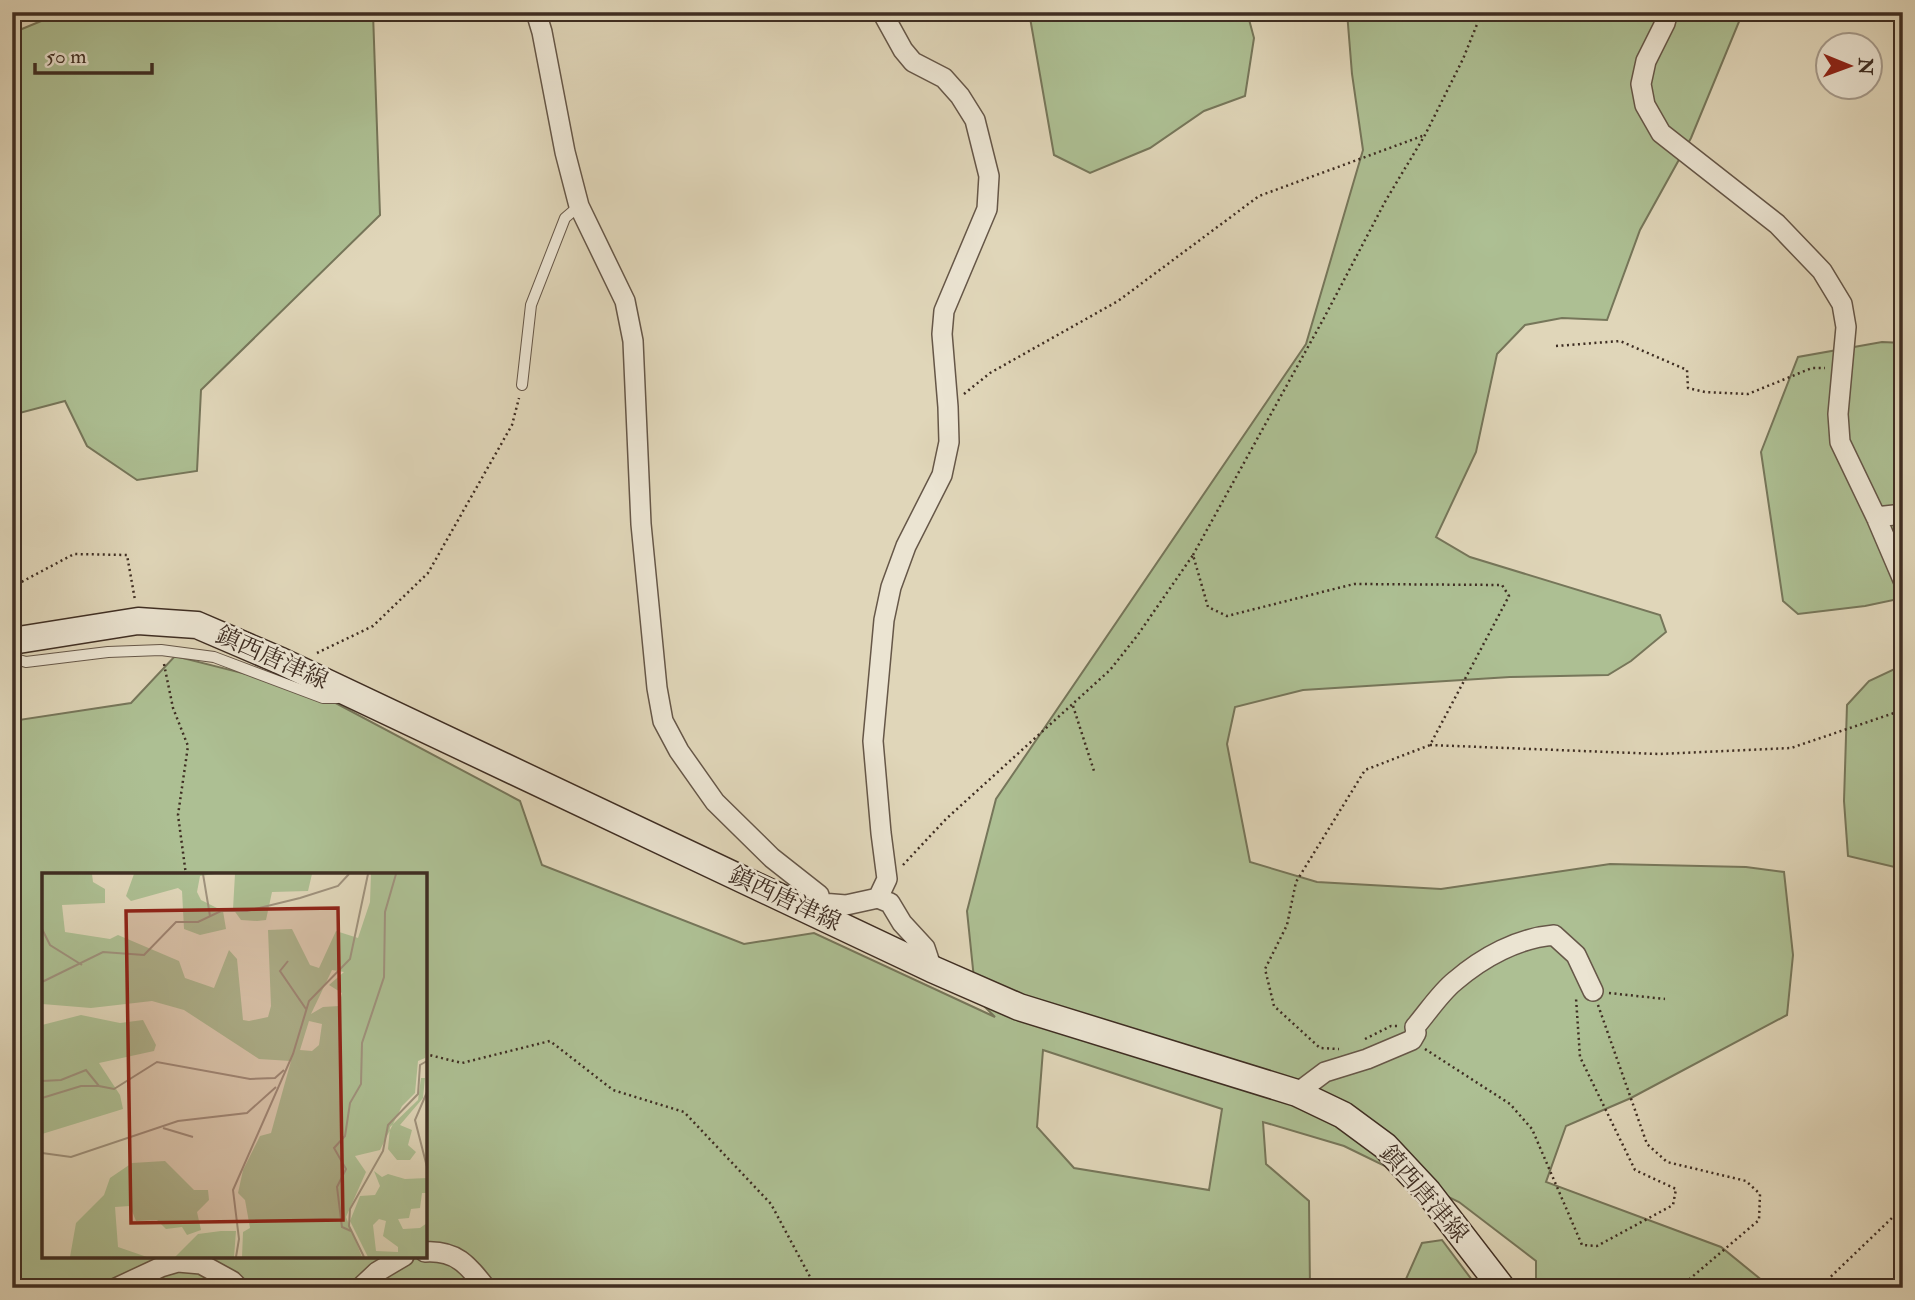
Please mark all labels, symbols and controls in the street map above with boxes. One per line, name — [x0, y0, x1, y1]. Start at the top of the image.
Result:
scale bar — [35, 32, 152, 76]
north arrow — [1814, 32, 1884, 102]
text: 50 m — [46, 43, 87, 70]
text: N — [1853, 57, 1877, 76]
street label: 鎮西唐津線 — [211, 619, 333, 697]
street label: 鎮西唐津線 — [724, 860, 846, 938]
inset map — [42, 873, 427, 1258]
street label: 鎮西唐津線 — [1373, 1139, 1475, 1249]

